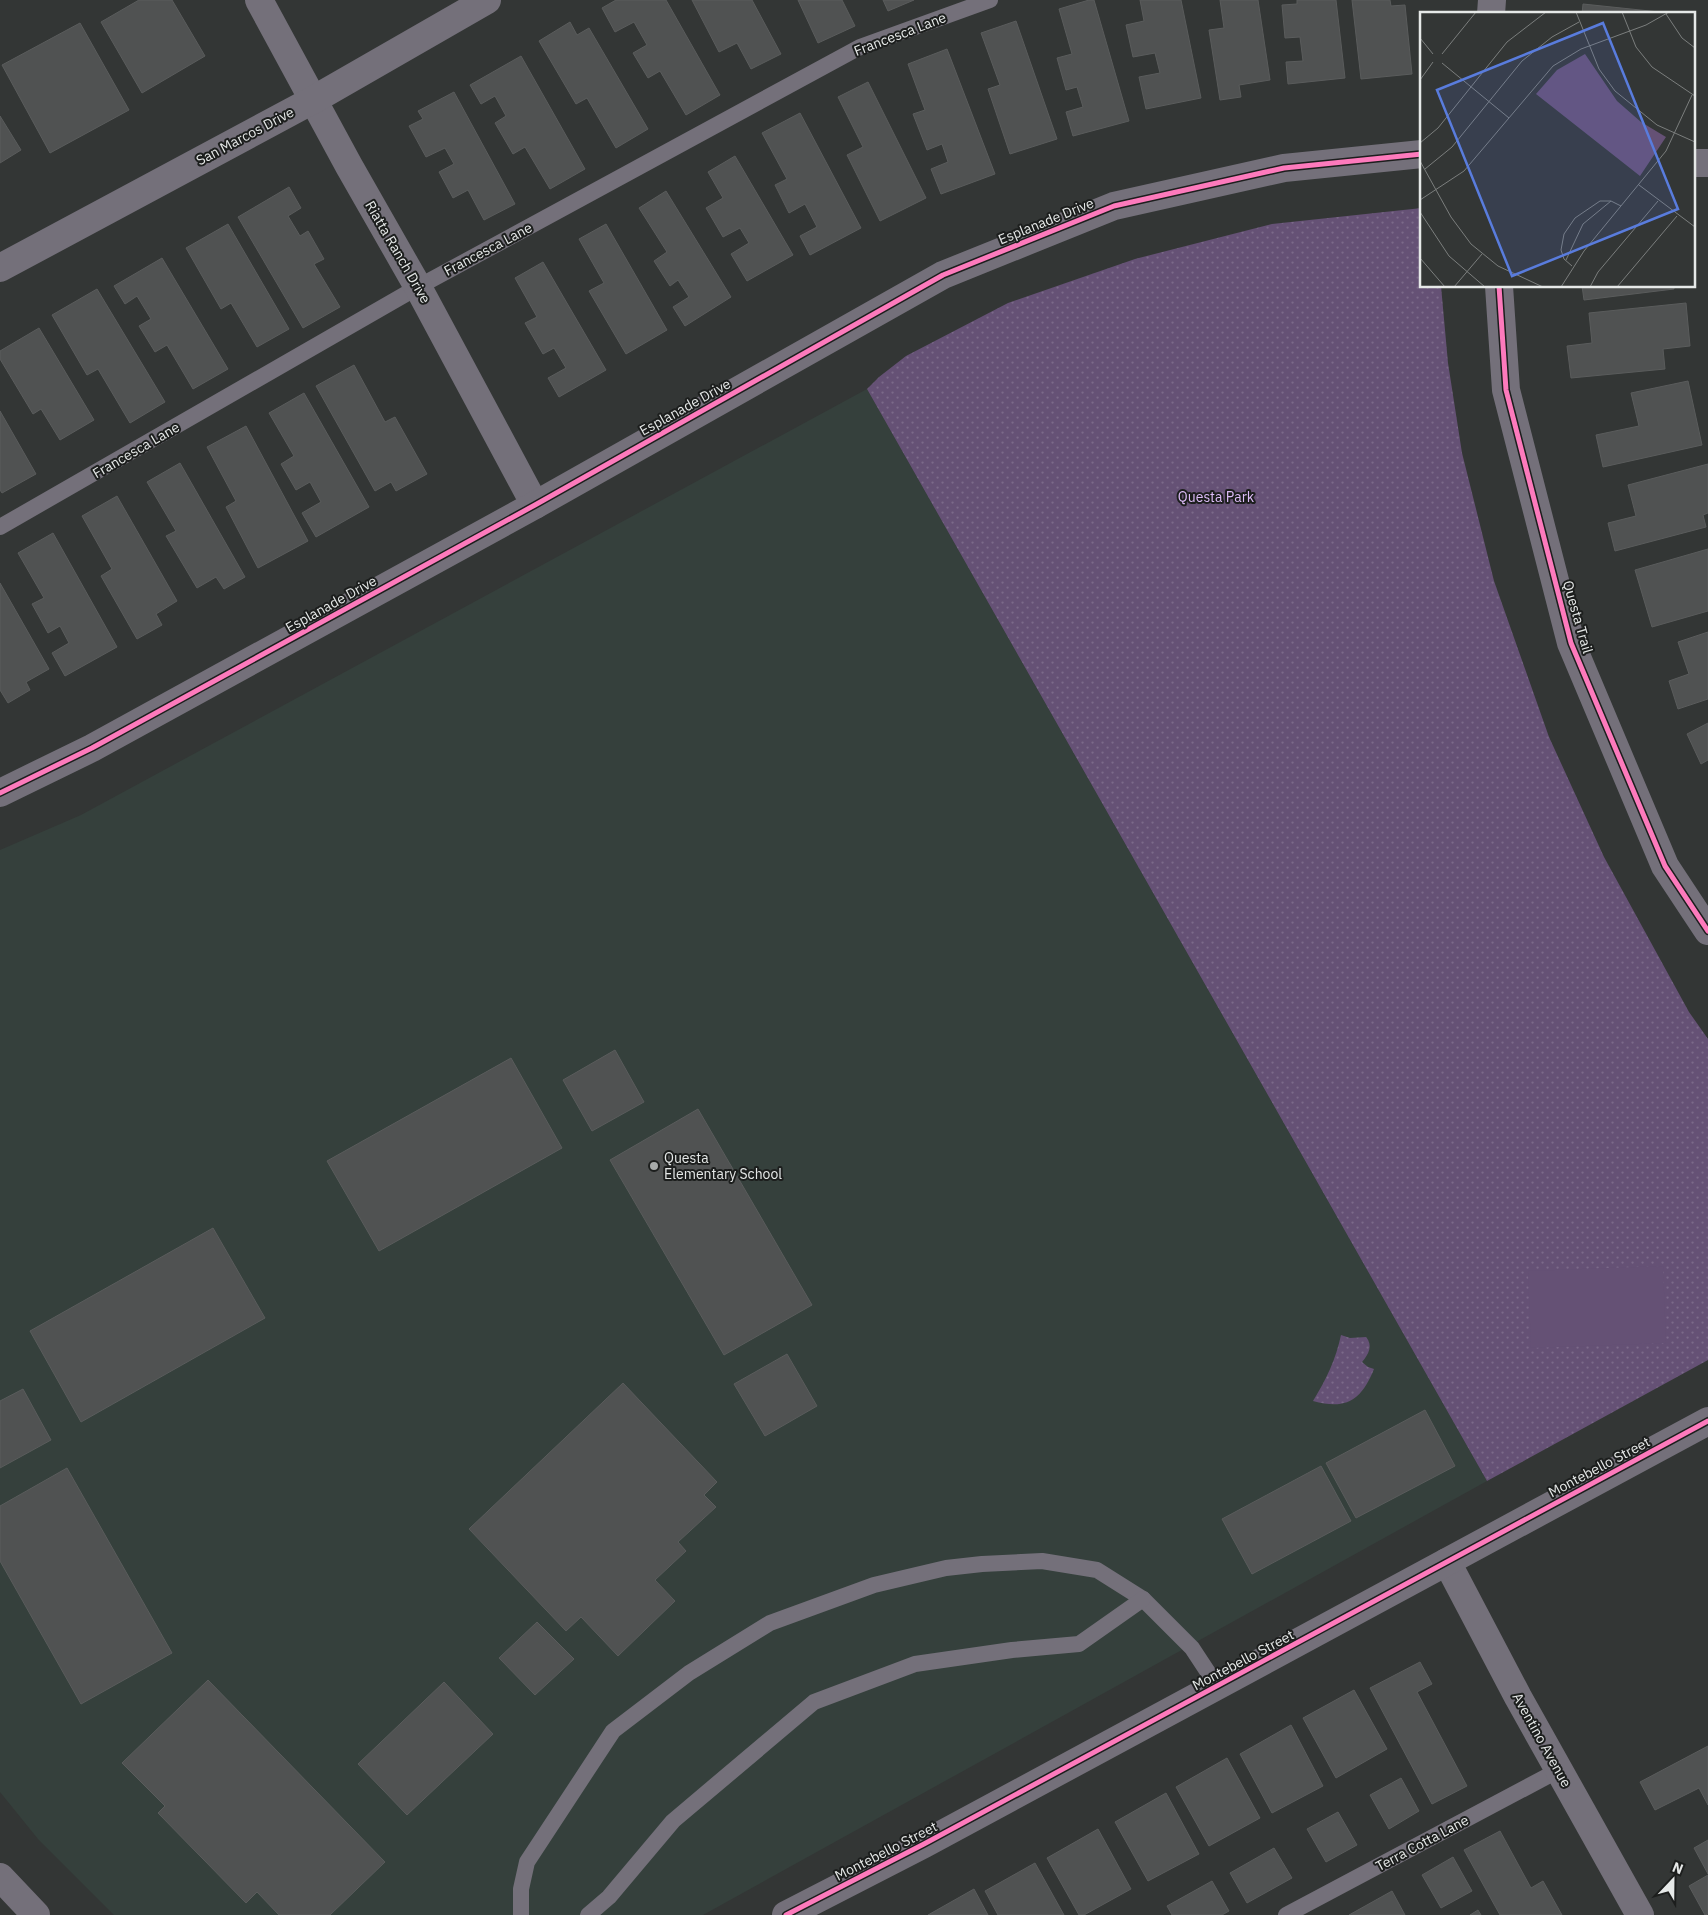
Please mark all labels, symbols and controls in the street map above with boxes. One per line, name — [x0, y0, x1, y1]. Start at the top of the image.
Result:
street label: Francesca Lane — [851, 8, 949, 60]
inset map — [1420, 12, 1696, 288]
street label: San Marcos Drive — [193, 103, 297, 169]
street label: Esplanade Drive — [996, 194, 1097, 248]
street label: Riatta Ranch Drive — [361, 198, 435, 307]
street label: Francesca Lane — [441, 218, 536, 280]
street label: Esplanade Drive — [636, 374, 734, 439]
street label: Francesca Lane — [89, 418, 183, 482]
park label: Questa Park — [1178, 488, 1255, 506]
street label: Esplanade Drive — [282, 571, 380, 636]
street label: Questa Trail — [1559, 578, 1597, 656]
place label: Questa Elementary School — [664, 1149, 782, 1183]
marker: Questa Elementary School — [648, 1160, 660, 1172]
street label: Montebello Street — [1545, 1433, 1653, 1501]
street label: Montebello Street — [1189, 1626, 1297, 1694]
street label: Aventino Avenue — [1509, 1690, 1576, 1791]
street label: Terra Cotta Lane — [1372, 1811, 1472, 1875]
street label: Montebello Street — [832, 1817, 940, 1885]
north arrow — [1648, 1855, 1698, 1905]
text: N — [1670, 1858, 1686, 1878]

